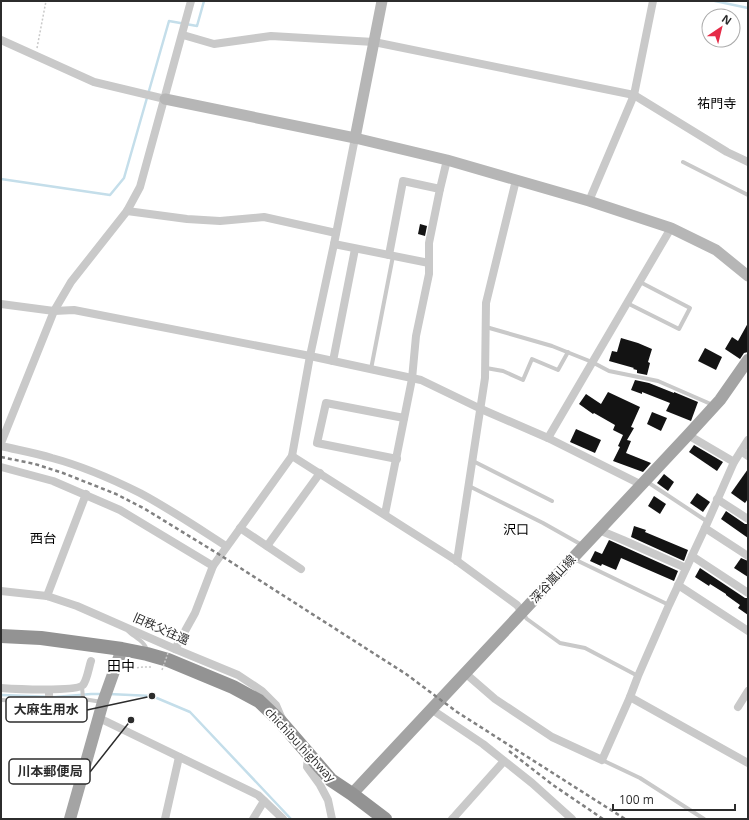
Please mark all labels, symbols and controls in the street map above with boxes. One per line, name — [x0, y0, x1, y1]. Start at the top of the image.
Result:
north arrow — [701, 8, 741, 48]
text: N — [719, 11, 735, 28]
district label: 祐門寺 — [697, 94, 737, 112]
district label: 沢口 — [503, 520, 529, 538]
district label: 西台 — [30, 529, 56, 547]
street label: 深谷嵐山線 — [526, 551, 579, 606]
street label: 旧秩父往還 — [130, 609, 192, 649]
district label: 田中 — [107, 656, 135, 675]
callout: 大麻生用水 — [6, 697, 87, 722]
text: 大麻生用水 — [13, 700, 79, 718]
street label: chichibu highway — [261, 704, 340, 786]
callout: 川本郵便局 — [9, 759, 90, 784]
text: 川本郵便局 — [17, 762, 83, 780]
scale bar — [613, 786, 735, 812]
text: 100 m — [619, 791, 654, 808]

